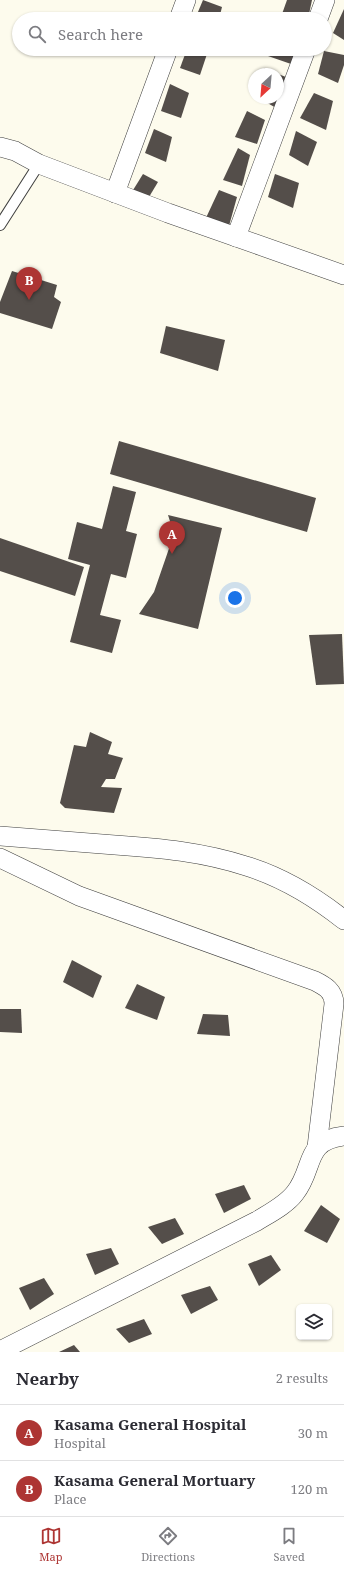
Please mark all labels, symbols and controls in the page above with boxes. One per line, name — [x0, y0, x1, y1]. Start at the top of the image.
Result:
search box — [12, 12, 332, 56]
icon: search — [26, 23, 48, 45]
text: Search here — [58, 24, 143, 44]
north arrow — [248, 68, 284, 104]
pin: B — [16, 267, 42, 300]
pin: A — [159, 521, 185, 554]
your location — [225, 588, 245, 608]
map controls — [296, 1304, 332, 1340]
button: layers — [296, 1304, 332, 1340]
text: Nearby — [16, 1367, 79, 1390]
text: 2 results — [276, 1369, 328, 1387]
text: Kasama General Hospital — [54, 1414, 246, 1434]
text: A — [24, 1424, 34, 1442]
text: 30 m — [298, 1424, 328, 1442]
text: Hospital — [54, 1434, 106, 1452]
text: Kasama General Mortuary — [54, 1470, 255, 1490]
text: B — [25, 1480, 33, 1498]
text: 120 m — [291, 1480, 328, 1498]
text: Place — [54, 1490, 87, 1508]
tab: Map — [39, 1525, 63, 1564]
tab: Directions — [141, 1525, 195, 1564]
tab: Saved — [274, 1525, 305, 1564]

